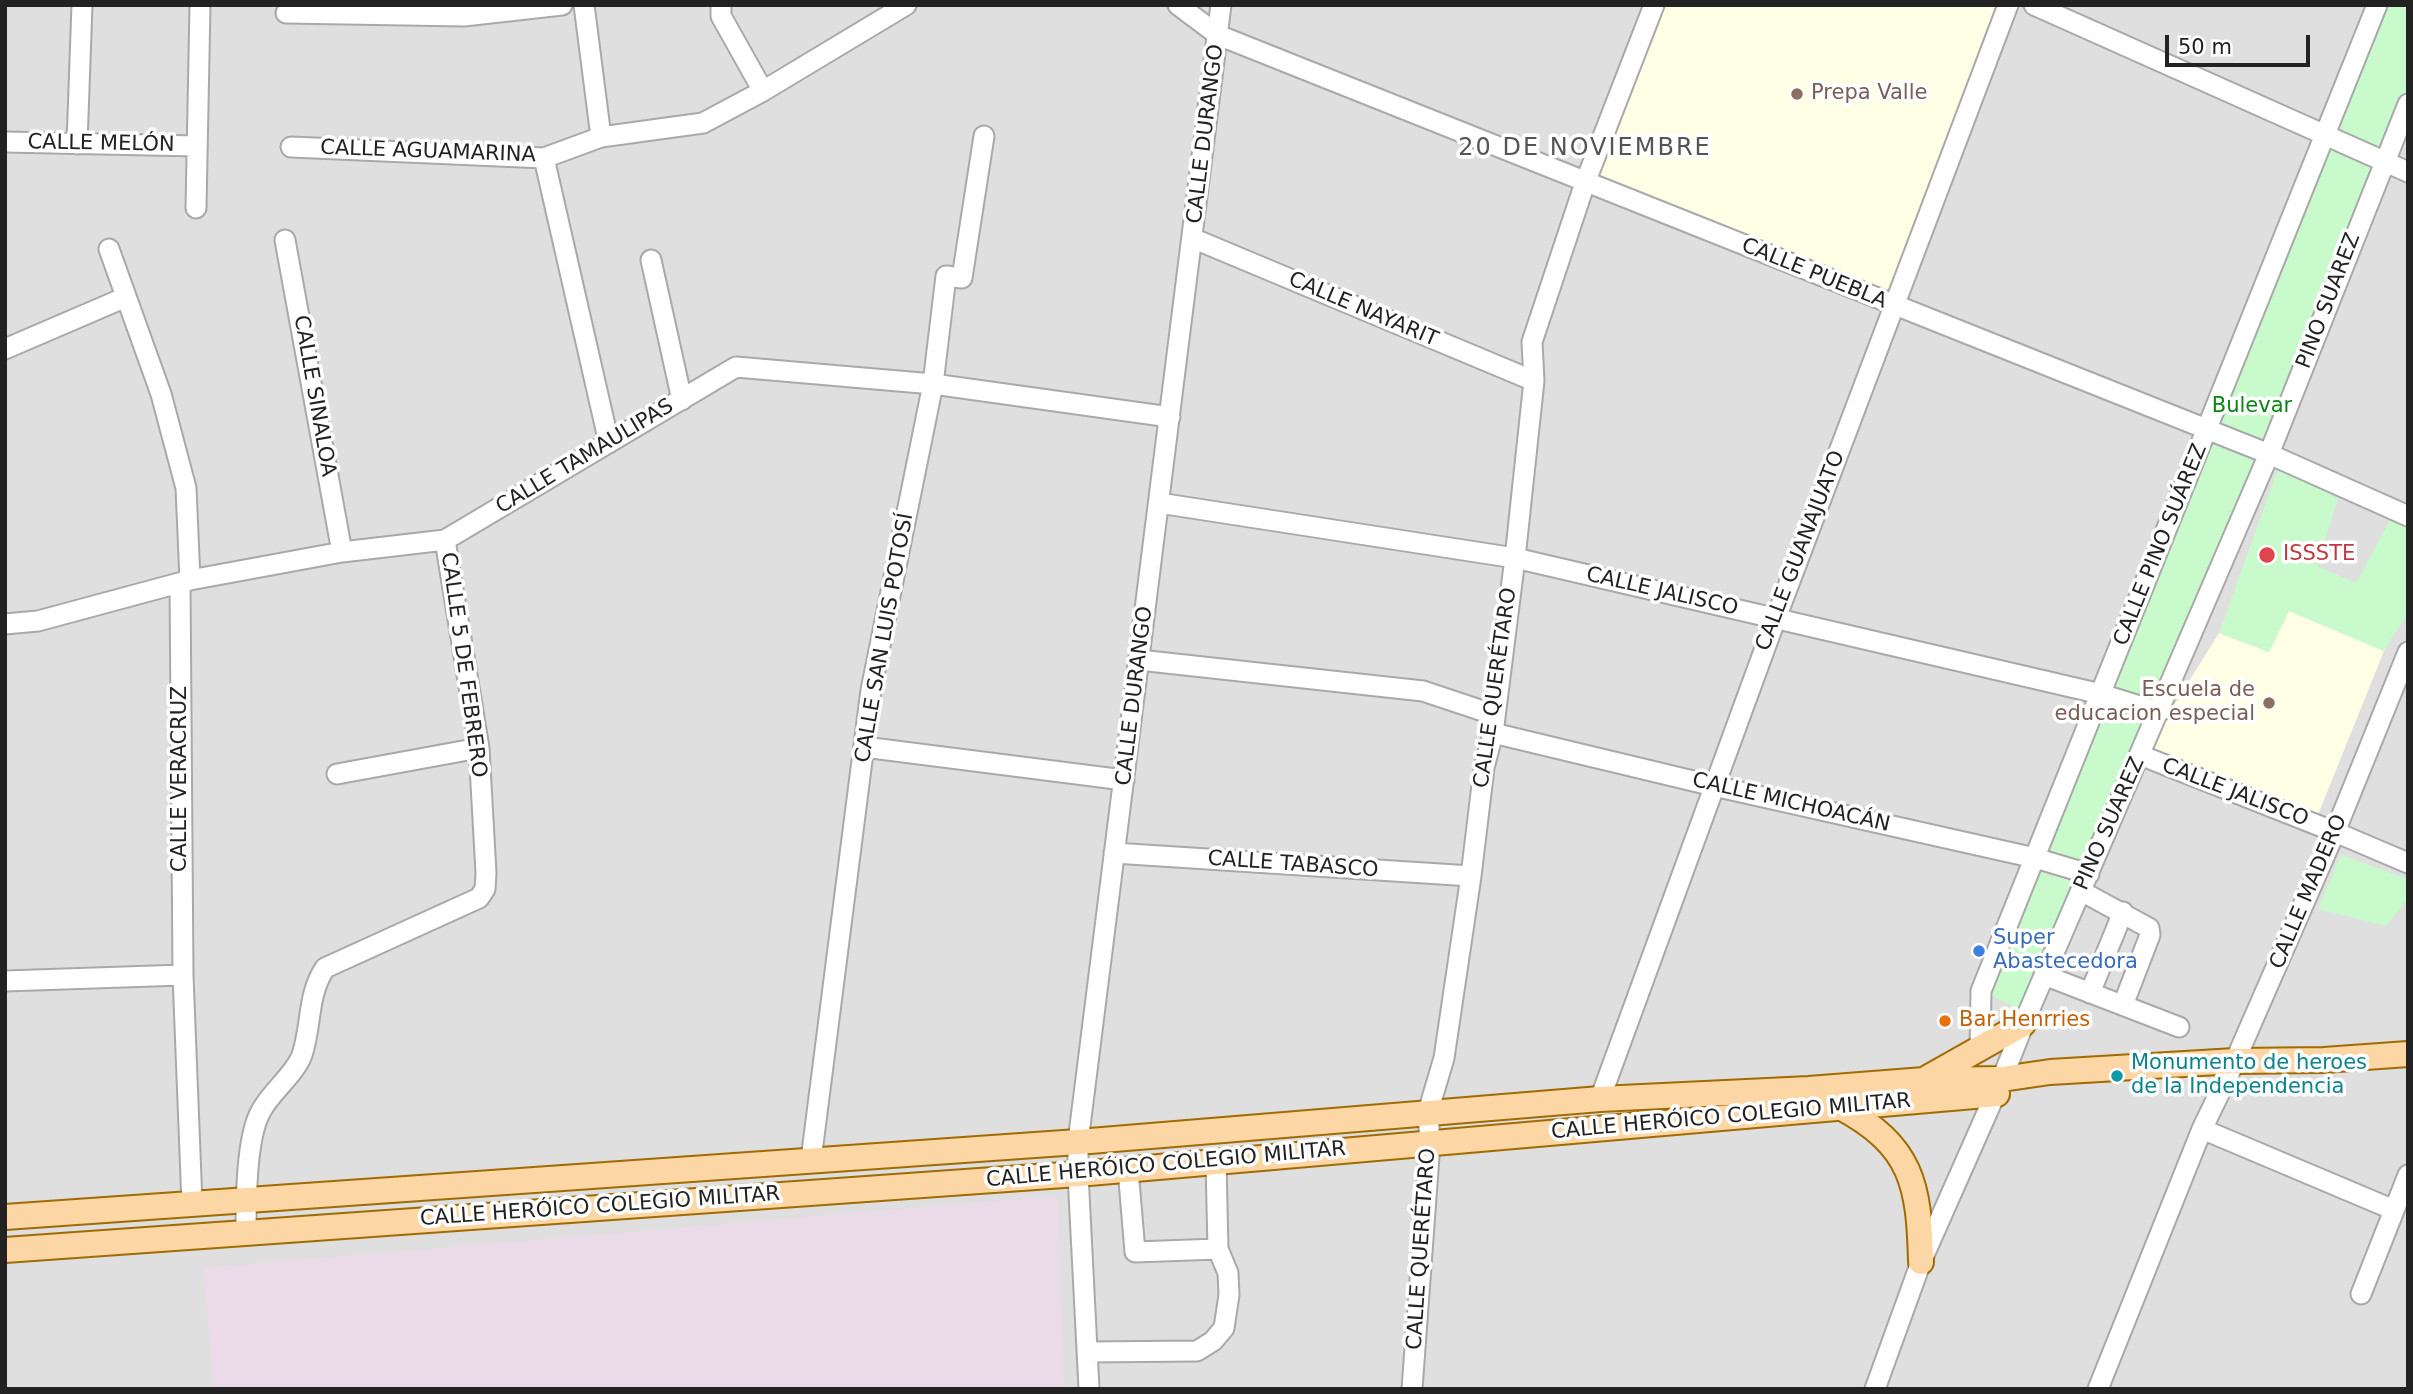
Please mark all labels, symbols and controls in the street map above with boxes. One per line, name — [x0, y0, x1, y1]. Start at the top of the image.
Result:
scale bar — [2168, 21, 2313, 65]
text: 50 m — [2178, 35, 2232, 59]
street label: CALLE DURANGO — [1182, 43, 1230, 225]
place label: Prepa Valle — [1811, 81, 1927, 107]
marker: Prepa Valle — [1789, 86, 1805, 102]
street label: CALLE MELÓN — [27, 130, 175, 158]
district label: 20 DE NOVIEMBRE — [1460, 135, 1710, 163]
street label: CALLE AGUAMARINA — [320, 136, 536, 168]
street label: PINO SUAREZ — [2292, 230, 2366, 372]
street label: CALLE PUEBLA — [1738, 233, 1890, 315]
street label: CALLE NAYARIT — [1284, 267, 1442, 353]
street label: CALLE SINALOA — [287, 313, 341, 479]
street label: CALLE TAMAULIPAS — [492, 394, 678, 520]
park label: Bulevar — [2212, 394, 2292, 420]
street label: CALLE PINO SUÁREZ — [2109, 440, 2213, 650]
street label: CALLE GUANAJUATO — [1751, 447, 1851, 655]
street label: CALLE SAN LUIS POTOSÍ — [851, 511, 919, 765]
place label: ISSSTE — [2283, 542, 2355, 568]
marker: ISSSTE — [2257, 545, 2277, 565]
street label: CALLE 5 DE FEBRERO — [435, 551, 491, 779]
street label: CALLE JALISCO — [1584, 562, 1740, 622]
street label: CALLE QUERÉTARO — [1469, 586, 1523, 790]
street label: CALLE DURANGO — [1111, 605, 1159, 787]
place label: Escuela de educacion especial — [2055, 678, 2255, 728]
street label: CALLE VERACRUZ — [168, 686, 194, 872]
marker: Escuela de educacion especial — [2261, 695, 2277, 711]
street label: CALLE JALISCO — [2158, 753, 2312, 833]
street label: PINO SUAREZ — [2069, 754, 2151, 894]
street label: CALLE MICHOACÁN — [1690, 768, 1892, 838]
street label: CALLE MADERO — [2265, 811, 2353, 973]
street label: CALLE TABASCO — [1207, 846, 1379, 884]
place label: Super Abastecedora — [1993, 926, 2138, 976]
marker: Super Abastecedora — [1971, 943, 1987, 959]
place label: Bar Henrries — [1959, 1008, 2090, 1034]
marker: Bar Henrries — [1937, 1013, 1953, 1029]
place label: Monumento de heroes de la Independencia — [2131, 1051, 2367, 1101]
marker: Monumento de heroes de la Independencia — [2109, 1068, 2125, 1084]
street label: CALLE HERÓICO COLEGIO MILITAR — [1550, 1089, 1912, 1145]
street label: CALLE HERÓICO COLEGIO MILITAR — [985, 1137, 1347, 1193]
street label: CALLE QUERÉTARO — [1402, 1147, 1442, 1351]
street label: CALLE HERÓICO COLEGIO MILITAR — [419, 1182, 781, 1232]

